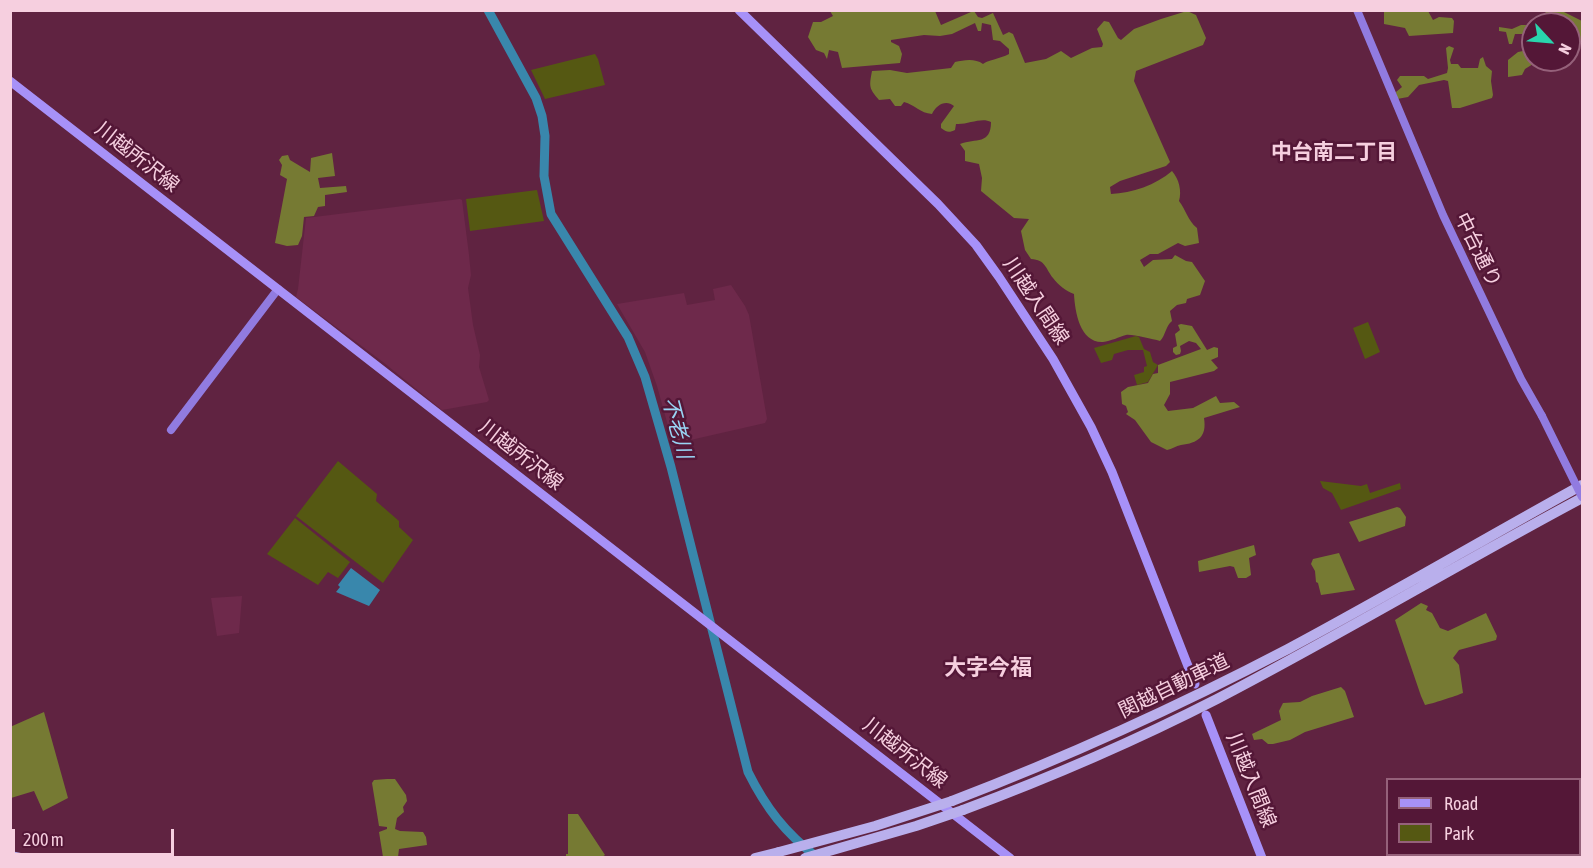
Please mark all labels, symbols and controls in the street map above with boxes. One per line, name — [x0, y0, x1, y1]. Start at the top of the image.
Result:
north arrow — [1521, 12, 1581, 72]
text: N — [1555, 41, 1576, 57]
street label: 川越所沢線 — [90, 117, 184, 197]
district label: 中台南二丁目 — [1271, 139, 1397, 165]
street label: 中台通り — [1450, 209, 1506, 291]
street label: 川越入間線 — [998, 253, 1074, 349]
water label: 不老川 — [657, 394, 697, 462]
street label: 川越所沢線 — [474, 415, 568, 495]
street label: 関越自動車道 — [1115, 649, 1233, 723]
district label: 大字今福 — [944, 655, 1032, 681]
street label: 川越所沢線 — [858, 713, 952, 793]
street label: 川越入間線 — [1221, 729, 1281, 831]
legend — [1386, 778, 1581, 856]
text: Road — [1444, 793, 1478, 814]
scale bar — [15, 817, 177, 855]
text: Park — [1444, 823, 1474, 844]
text: 200 m — [23, 829, 64, 850]

